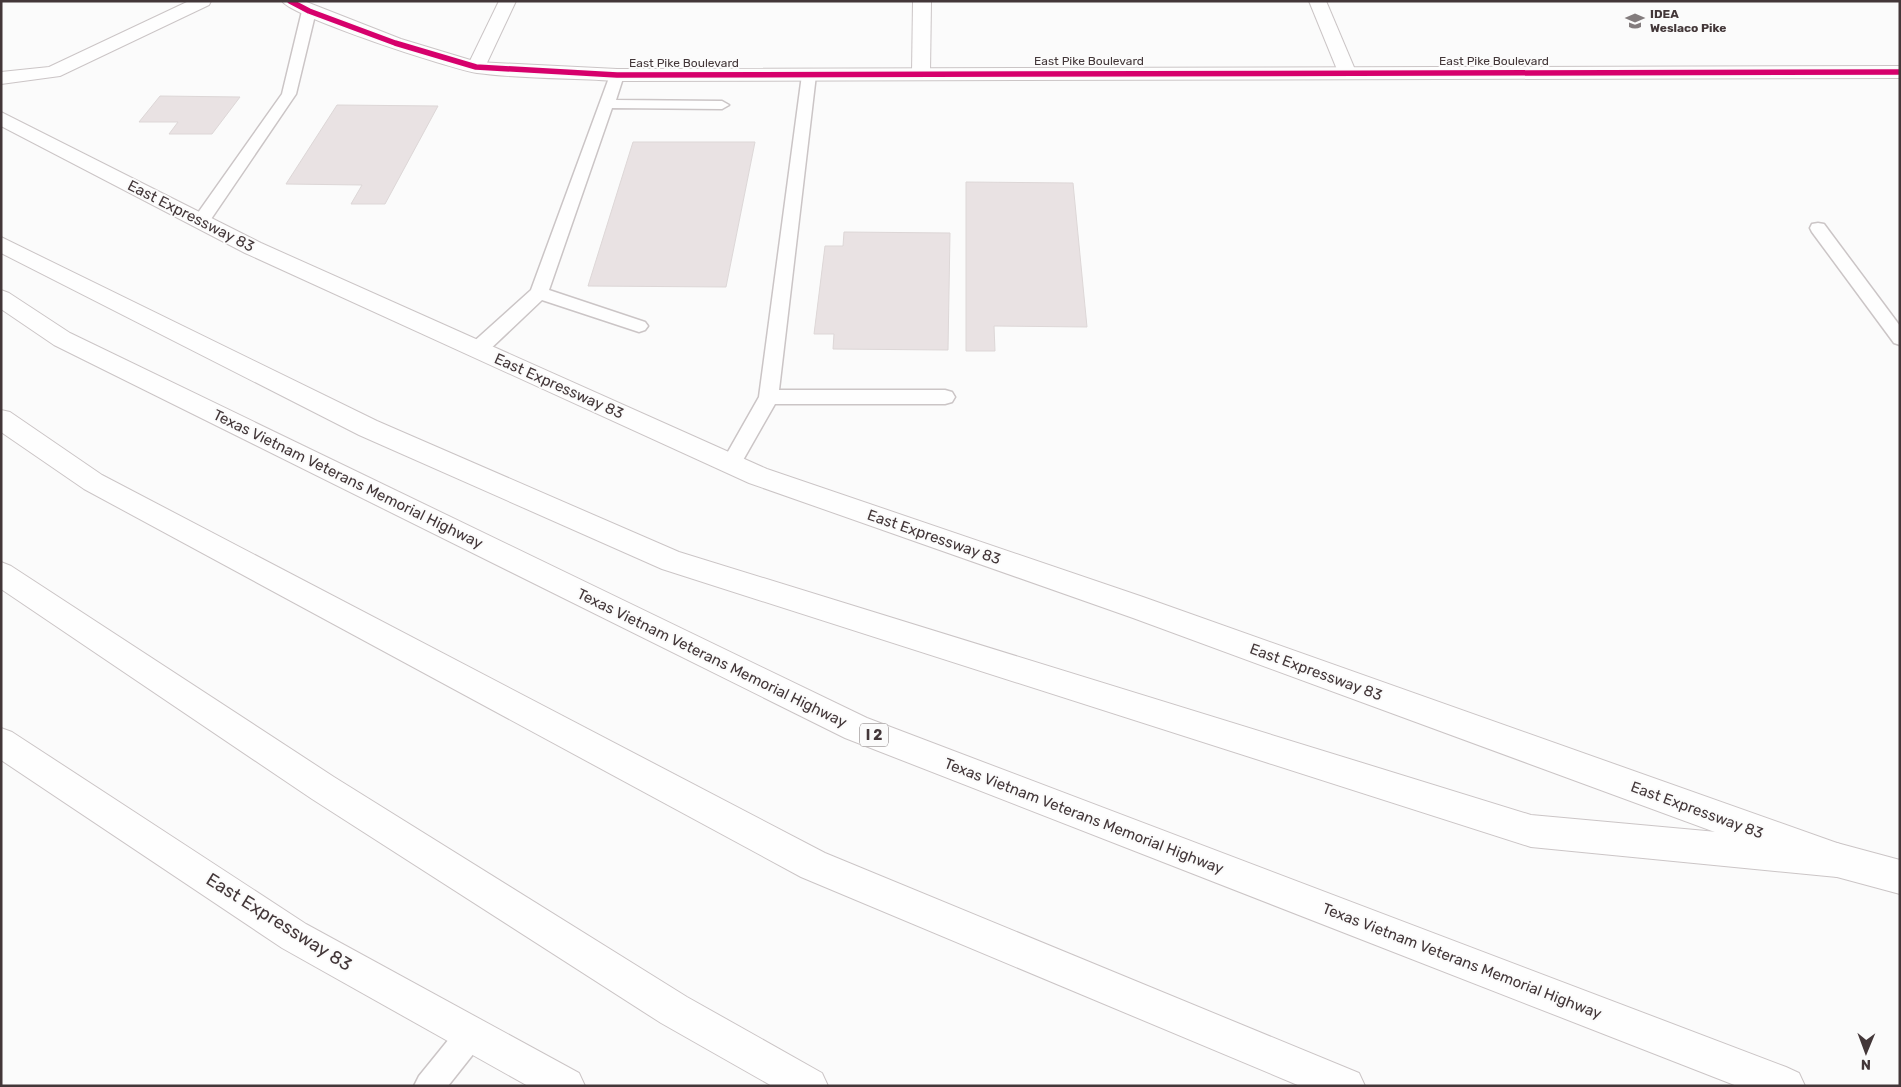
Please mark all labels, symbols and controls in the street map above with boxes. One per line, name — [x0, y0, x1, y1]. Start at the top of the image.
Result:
place label: IDEA Weslaco Pike — [1650, 7, 1726, 35]
school or university icon: IDEA Weslaco Pike — [1624, 10, 1646, 32]
street label: East Pike Boulevard — [1034, 54, 1144, 68]
street label: East Pike Boulevard — [1439, 54, 1549, 68]
street label: East Pike Boulevard — [629, 56, 739, 70]
street label: East Expressway 83 — [125, 176, 257, 256]
street label: East Expressway 83 — [492, 349, 626, 423]
street label: Texas Vietnam Veterans Memorial Highway — [210, 406, 486, 552]
street label: East Expressway 83 — [865, 506, 1003, 568]
street label: Texas Vietnam Veterans Memorial Highway — [574, 585, 850, 731]
street label: East Expressway 83 — [1247, 640, 1385, 704]
road number: I 2 — [860, 724, 888, 746]
street label: Texas Vietnam Veterans Memorial Highway — [942, 754, 1226, 878]
street label: East Expressway 83 — [1628, 778, 1766, 842]
street label: East Expressway 83 — [202, 868, 356, 976]
street label: Texas Vietnam Veterans Memorial Highway — [1320, 899, 1604, 1023]
north arrow — [1841, 1027, 1891, 1077]
text: N — [1861, 1056, 1871, 1073]

